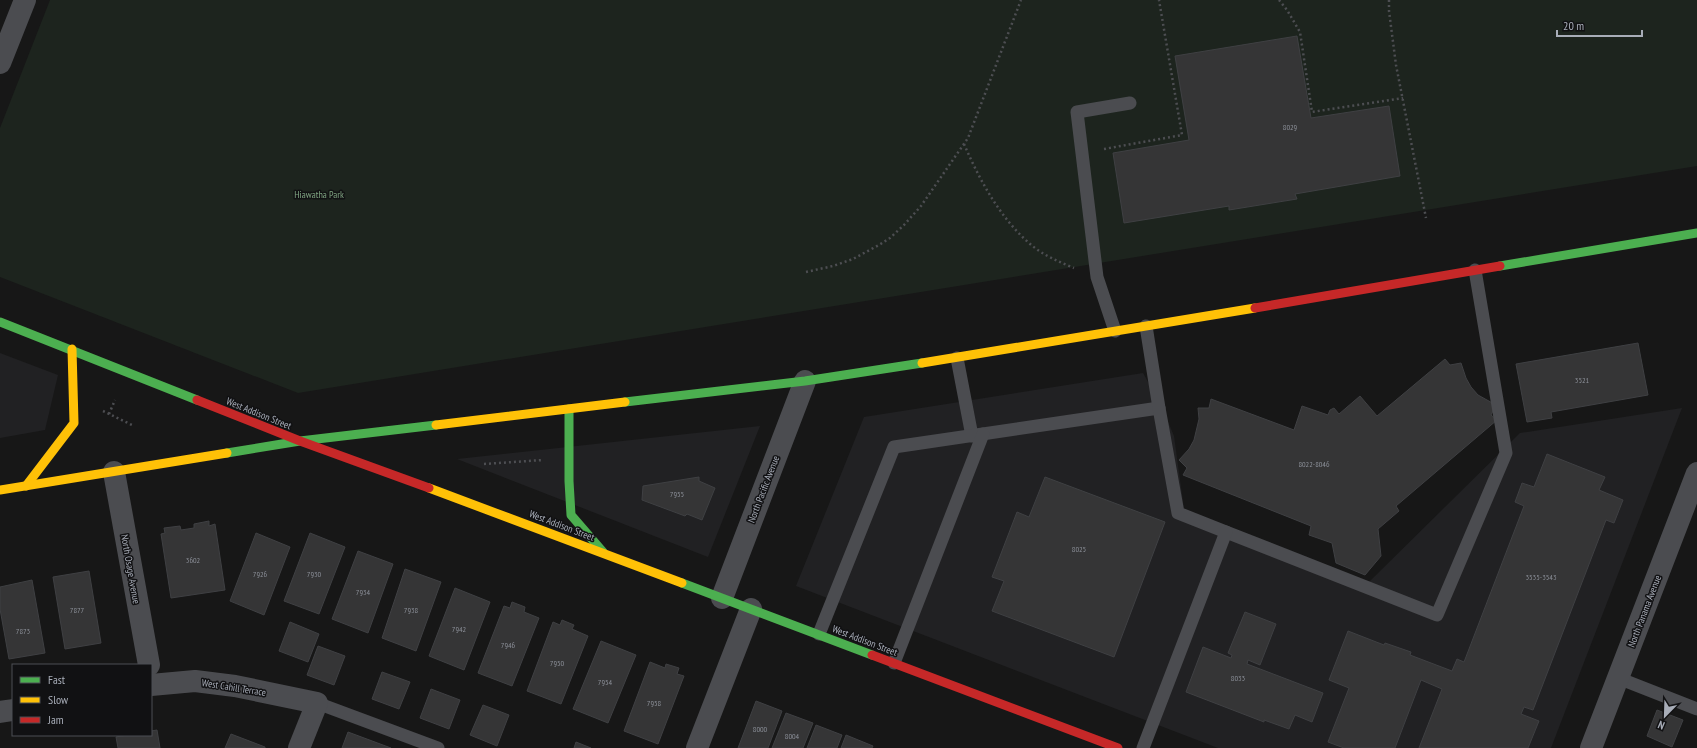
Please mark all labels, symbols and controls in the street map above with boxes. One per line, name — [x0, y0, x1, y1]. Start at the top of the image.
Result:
scale bar — [1557, 12, 1642, 38]
text: 20 m — [1563, 18, 1584, 33]
house number: 8029 — [1283, 122, 1298, 132]
park label: Hiawatha Park — [294, 188, 344, 201]
house number: 3521 — [1575, 375, 1590, 385]
street label: West Addison Street — [224, 395, 293, 432]
street label: North Pacific Avenue — [745, 454, 782, 525]
house number: 8022-8046 — [1298, 459, 1330, 469]
house number: 7955 — [670, 489, 684, 499]
street label: West Addison Street — [527, 507, 597, 544]
street label: North Osage Avenue — [118, 533, 143, 605]
house number: 8025 — [1072, 544, 1086, 554]
house number: 3602 — [186, 555, 201, 565]
house number: 7926 — [253, 569, 268, 579]
house number: 7930 — [307, 569, 322, 579]
house number: 3535-3543 — [1525, 572, 1557, 582]
street label: North Panama Avenue — [1625, 573, 1664, 649]
house number: 7934 — [356, 587, 371, 597]
house number: 7877 — [70, 605, 85, 615]
house number: 7938 — [404, 605, 419, 615]
street label: West Addison Street — [830, 622, 900, 659]
house number: 7942 — [452, 624, 467, 634]
house number: 7873 — [16, 626, 31, 636]
house number: 7946 — [501, 640, 516, 650]
house number: 7950 — [550, 658, 565, 668]
legend — [12, 664, 152, 736]
text: Fast — [48, 672, 66, 687]
house number: 8033 — [1231, 673, 1246, 683]
street label: West Cahill Terrace — [201, 676, 267, 699]
house number: 7954 — [598, 677, 613, 687]
text: Slow — [48, 692, 69, 707]
north arrow — [1645, 696, 1685, 736]
house number: 7958 — [647, 698, 662, 708]
text: Jam — [47, 712, 64, 727]
text: N — [1656, 718, 1667, 733]
house number: 8000 — [753, 724, 768, 734]
house number: 8004 — [785, 731, 800, 741]

